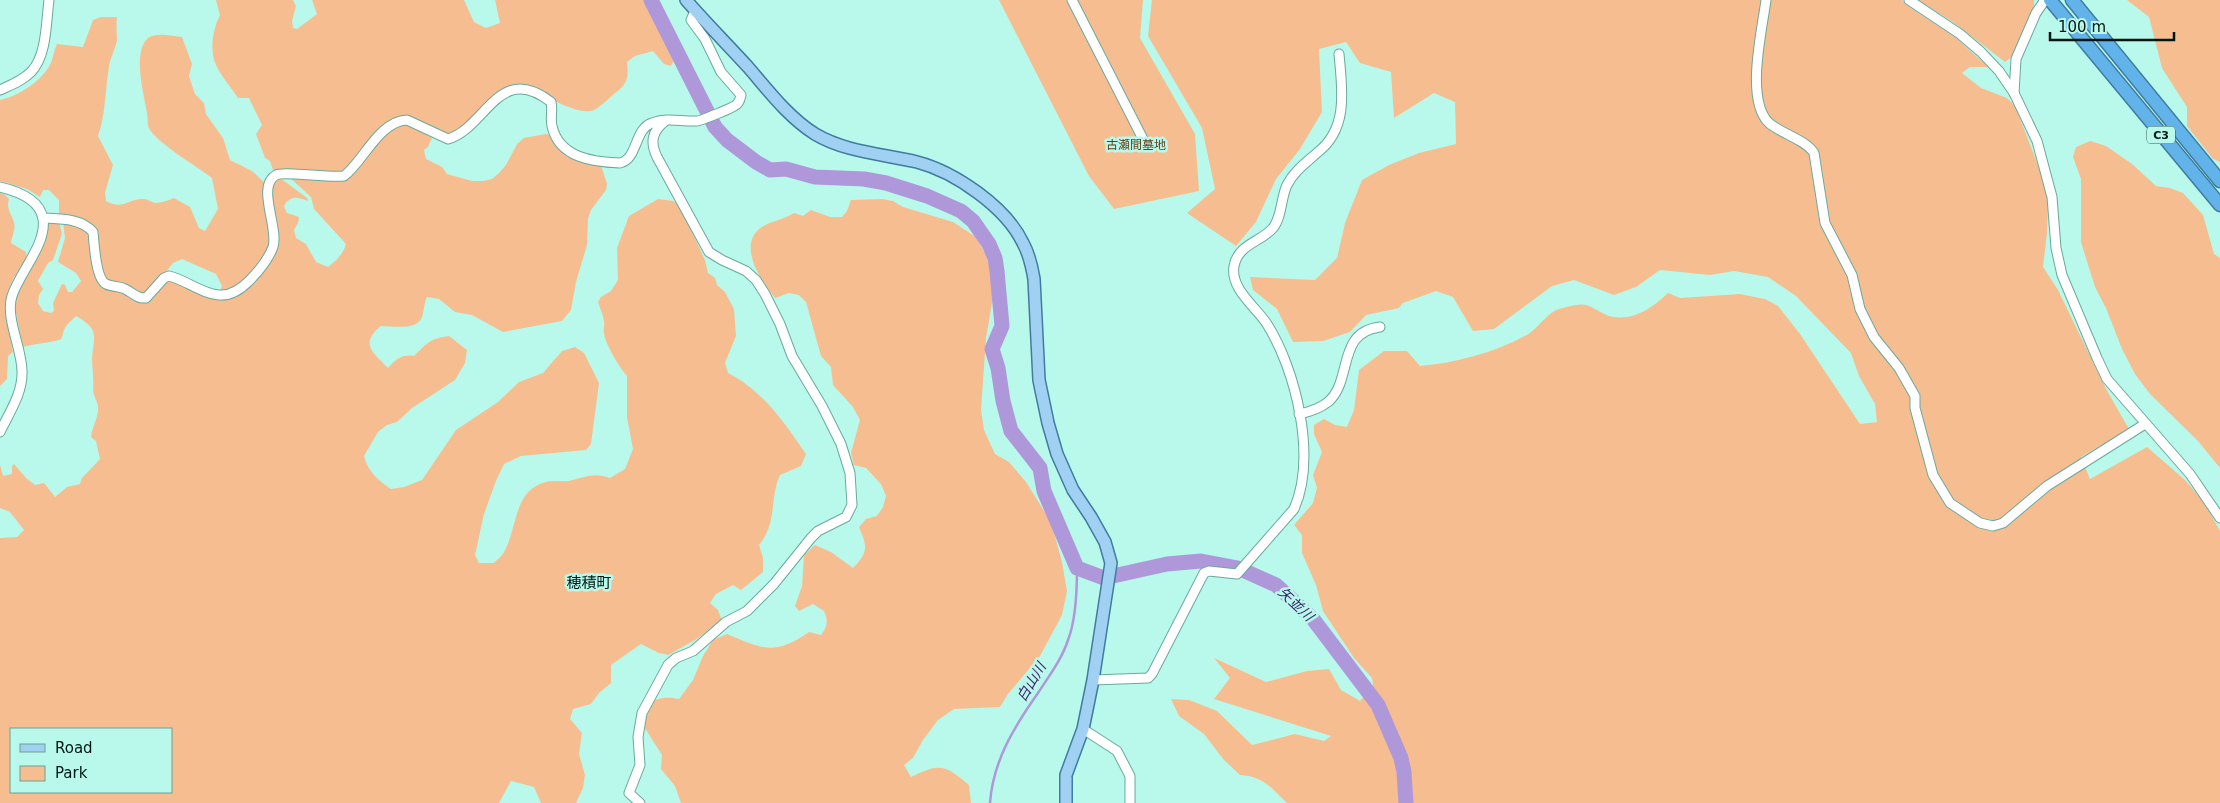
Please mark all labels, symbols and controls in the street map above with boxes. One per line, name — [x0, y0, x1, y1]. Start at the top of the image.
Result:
scale bar — [2050, 10, 2174, 42]
text: 100 m — [2058, 18, 2106, 36]
road number: C3 — [2147, 126, 2175, 144]
park label: 古瀬間墓地 — [1106, 138, 1166, 152]
district label: 穂積町 — [566, 574, 612, 592]
water label: 矢並川 — [1275, 584, 1318, 626]
water label: 白山川 — [1013, 658, 1050, 704]
legend — [10, 728, 172, 793]
text: Road — [55, 739, 93, 757]
text: Park — [55, 764, 88, 782]

